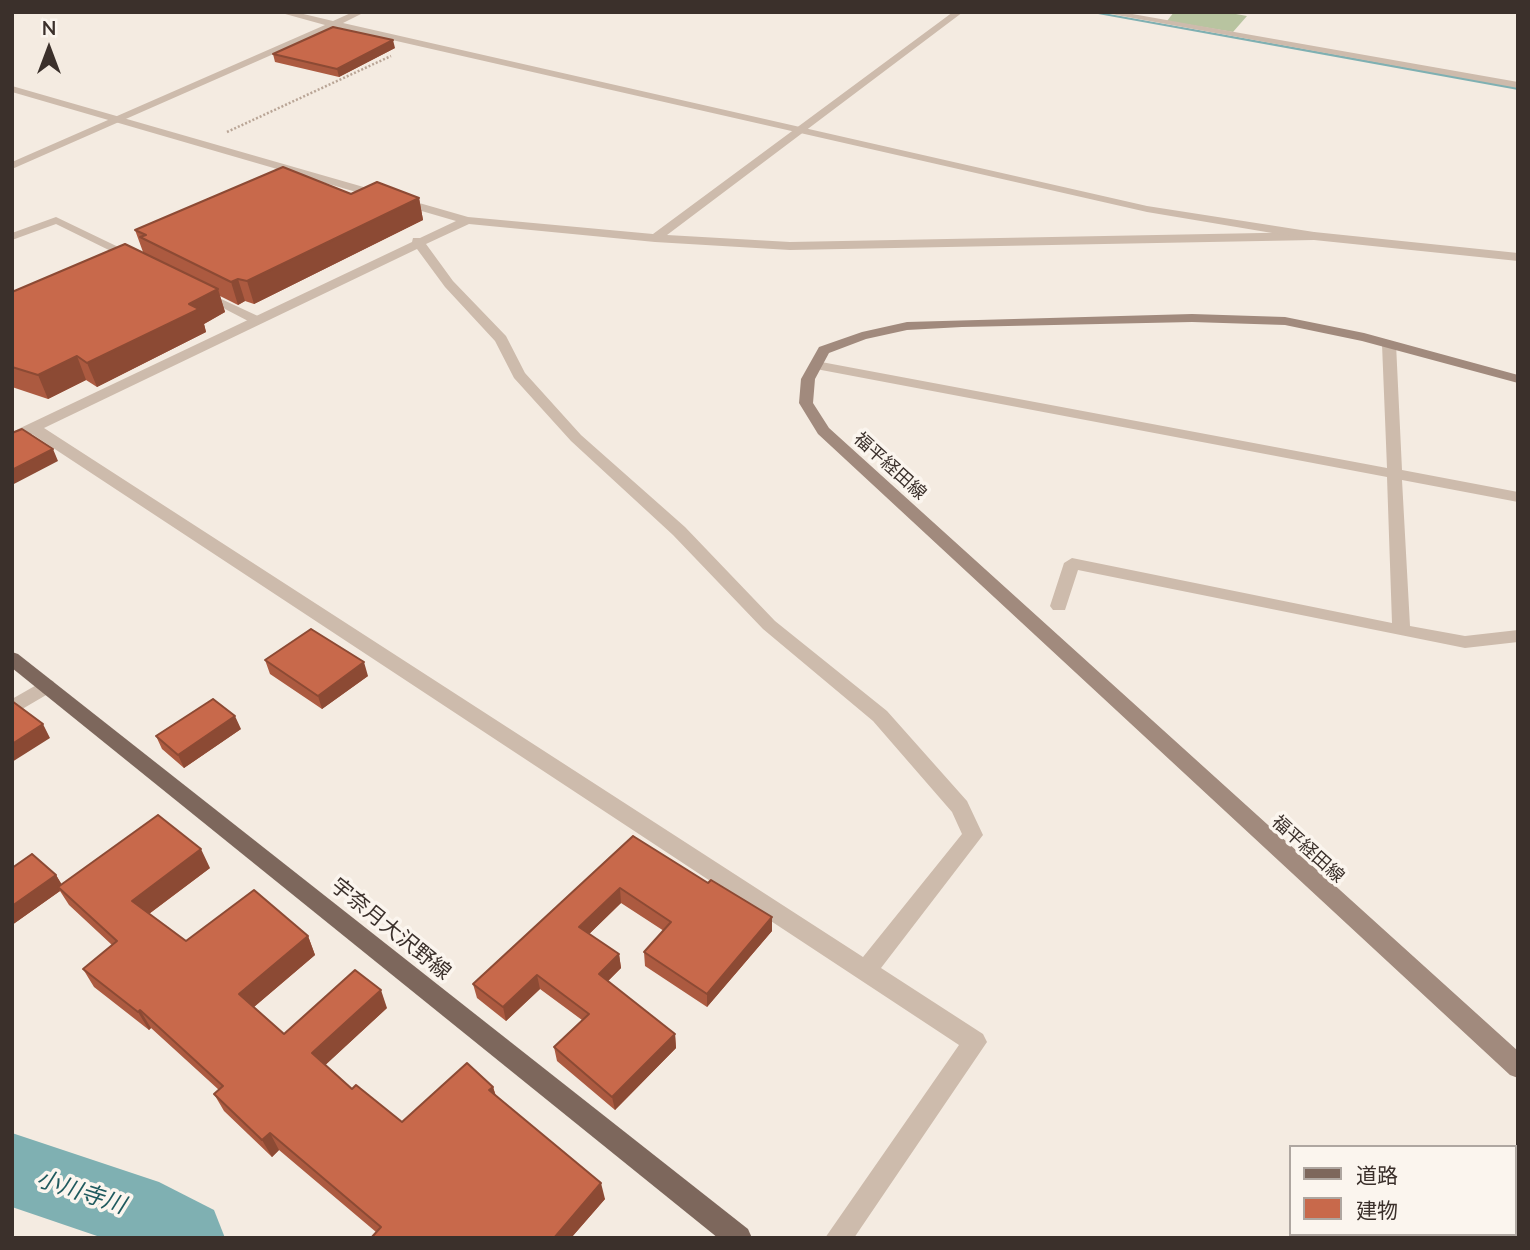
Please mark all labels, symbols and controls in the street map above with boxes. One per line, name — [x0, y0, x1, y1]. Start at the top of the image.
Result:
north arrow — [14, 14, 84, 84]
text: N — [42, 16, 56, 39]
street label: 福平経田線 — [849, 428, 931, 504]
street label: 福平経田線 — [1267, 811, 1349, 887]
street label: 宇奈月大沢野線 — [326, 873, 456, 985]
legend — [1288, 1145, 1516, 1236]
text: 道路 — [1356, 1162, 1398, 1187]
water label: 小川寺川 — [33, 1165, 129, 1219]
text: 建物 — [1356, 1197, 1398, 1222]

